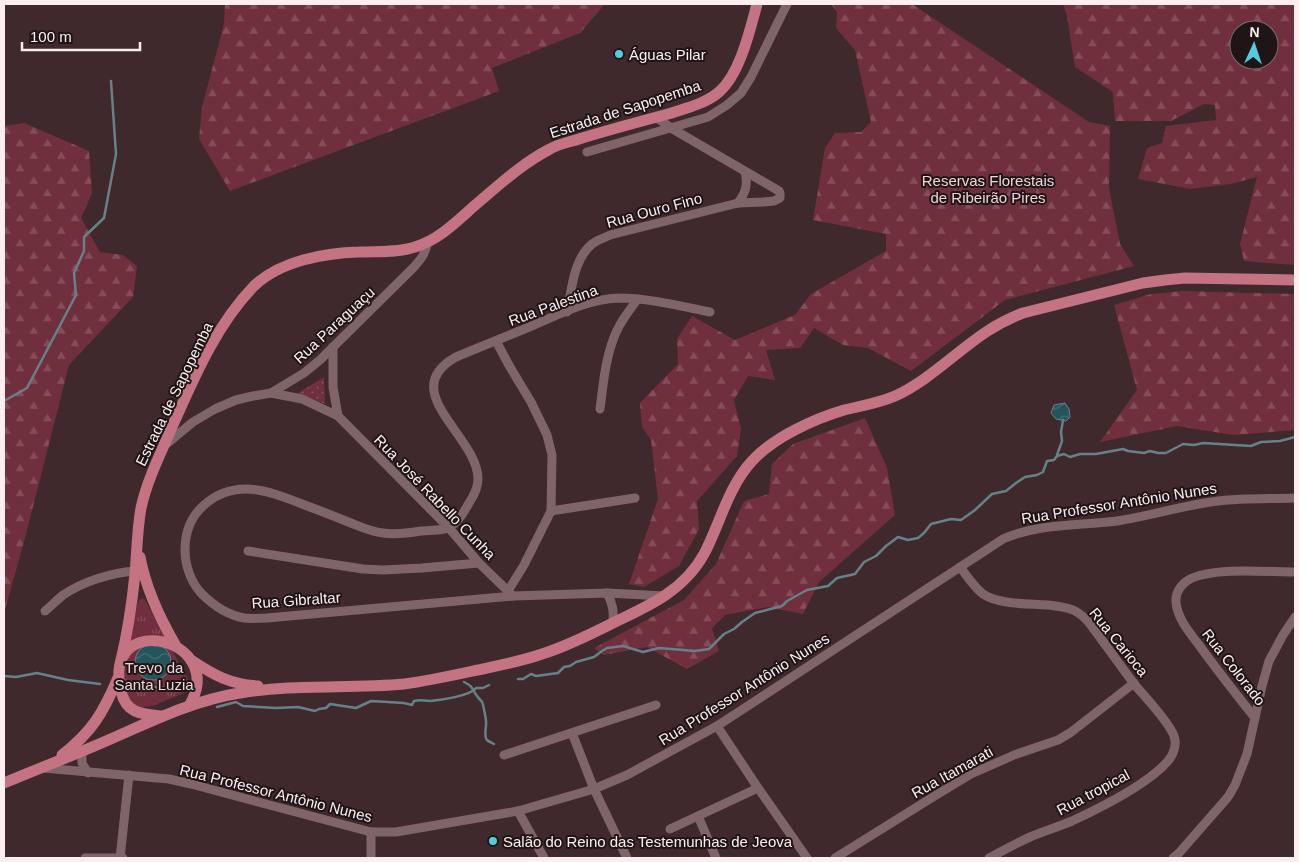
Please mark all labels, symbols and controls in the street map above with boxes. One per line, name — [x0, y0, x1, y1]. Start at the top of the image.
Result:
scale bar — [22, 20, 140, 52]
north arrow — [1229, 20, 1279, 70]
text: N — [1249, 24, 1260, 40]
text: 100 m — [30, 28, 72, 45]
place label: Águas Pilar — [629, 46, 706, 63]
marker: Águas Pilar — [613, 48, 625, 60]
street label: Estrada de Sapopemba — [547, 76, 703, 141]
park label: Reservas Florestais de Ribeirão Pires — [922, 172, 1054, 206]
street label: Rua Ouro Fino — [604, 189, 704, 231]
street label: Rua Palestina — [506, 281, 600, 329]
street label: Rua Paraguaçu — [290, 283, 378, 367]
street label: Estrada de Sapopemba — [132, 319, 216, 469]
street label: Rua José Rabello Cunha — [371, 431, 499, 563]
street label: Rua Professor Antônio Nunes — [1020, 479, 1218, 527]
street label: Rua Gibraltar — [251, 588, 341, 612]
street label: Rua Carioca — [1086, 604, 1152, 680]
street label: Rua Colorado — [1199, 625, 1269, 709]
street label: Rua Professor Antônio Nunes — [656, 629, 832, 749]
park label: Trevo da Santa Luzia — [114, 659, 194, 693]
street label: Rua Itamarati — [909, 743, 995, 801]
street label: Rua Professor Antônio Nunes — [178, 761, 374, 825]
street label: Rua tropical — [1054, 766, 1132, 818]
place label: Salão do Reino das Testemunhas de Jeova — [503, 833, 793, 850]
marker: Salão do Reino das Testemunhas de Jeova — [487, 835, 499, 847]

